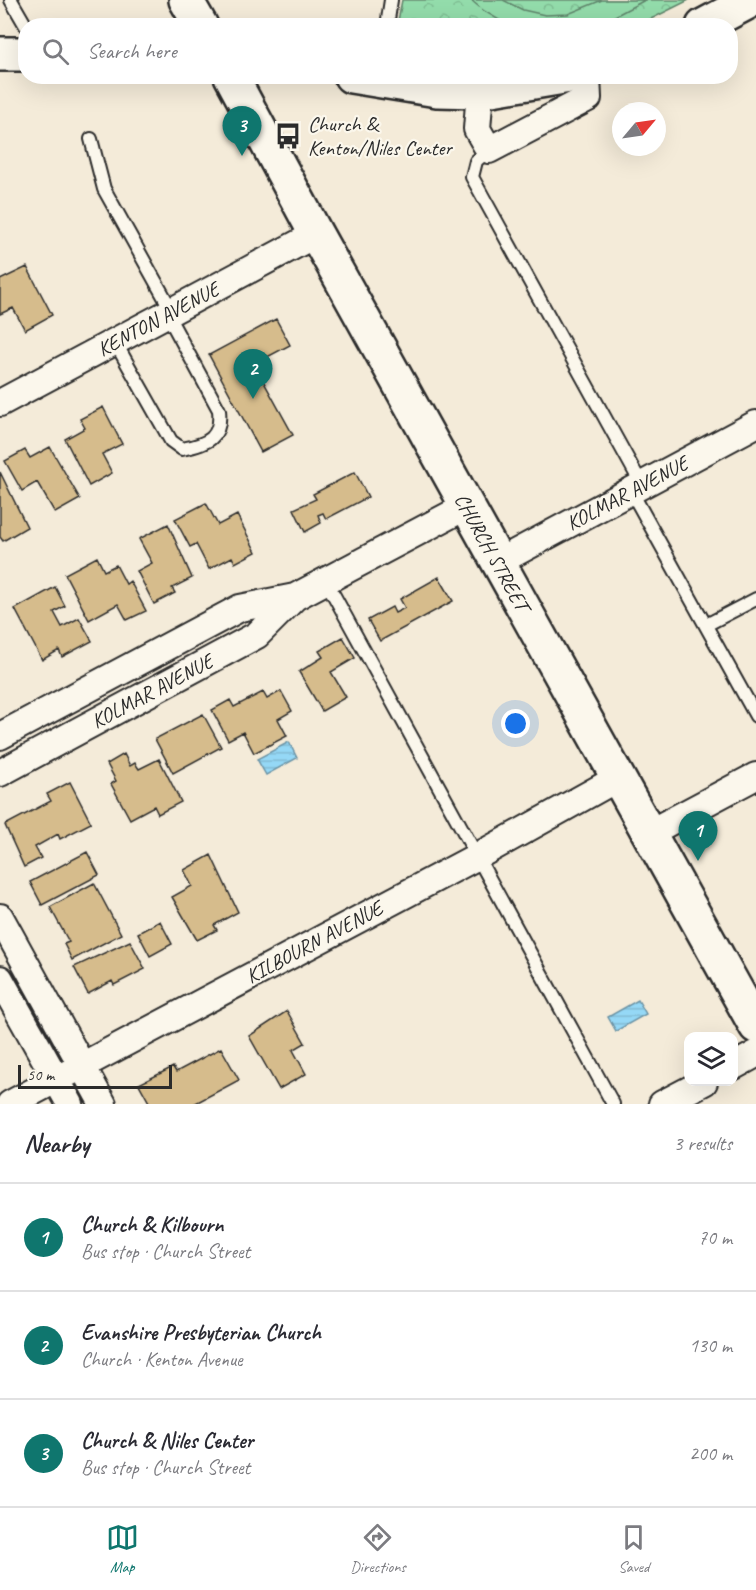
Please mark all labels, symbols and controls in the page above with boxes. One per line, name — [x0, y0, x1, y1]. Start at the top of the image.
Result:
search box — [18, 18, 738, 84]
icon: search — [39, 35, 72, 68]
text: Search here — [87, 37, 177, 65]
north arrow — [612, 102, 666, 156]
pin: 3 — [222, 106, 262, 156]
place label: Church & Kenton/Niles Center — [308, 111, 453, 161]
bus stop icon: Church & Kenton/Niles Center — [273, 121, 303, 151]
street label: KENTON AVENUE — [93, 275, 226, 362]
pin: 2 — [234, 350, 272, 399]
street label: KOLMAR AVENUE — [561, 449, 695, 536]
street label: CHURCH STREET — [449, 489, 538, 620]
street label: KOLMAR AVENUE — [86, 647, 220, 734]
your location — [501, 709, 530, 738]
pin: 1 — [678, 812, 718, 861]
street label: KILBOURN AVENUE — [241, 894, 389, 989]
map controls — [684, 1032, 738, 1086]
button: layers — [684, 1032, 738, 1086]
scale bar — [18, 1062, 172, 1090]
text: 50 m — [27, 1065, 54, 1085]
text: Nearby — [24, 1127, 89, 1160]
text: 3 results — [673, 1131, 732, 1156]
text: Church & Kilbourn — [81, 1211, 223, 1239]
text: 1 — [39, 1225, 48, 1250]
text: 70 m — [698, 1225, 732, 1250]
text: Bus stop · Church Street — [81, 1239, 250, 1264]
text: Evanshire Presbyterian Church — [81, 1319, 321, 1347]
text: 2 — [39, 1333, 48, 1358]
text: 130 m — [689, 1333, 732, 1358]
text: Church · Kenton Avenue — [81, 1347, 243, 1372]
text: Church & Niles Center — [81, 1427, 253, 1455]
text: 3 — [39, 1441, 48, 1466]
text: 200 m — [689, 1441, 732, 1466]
text: Bus stop · Church Street — [81, 1455, 250, 1480]
tab: Map — [106, 1521, 139, 1577]
tab: Directions — [350, 1521, 406, 1577]
tab: Saved — [617, 1521, 650, 1577]

